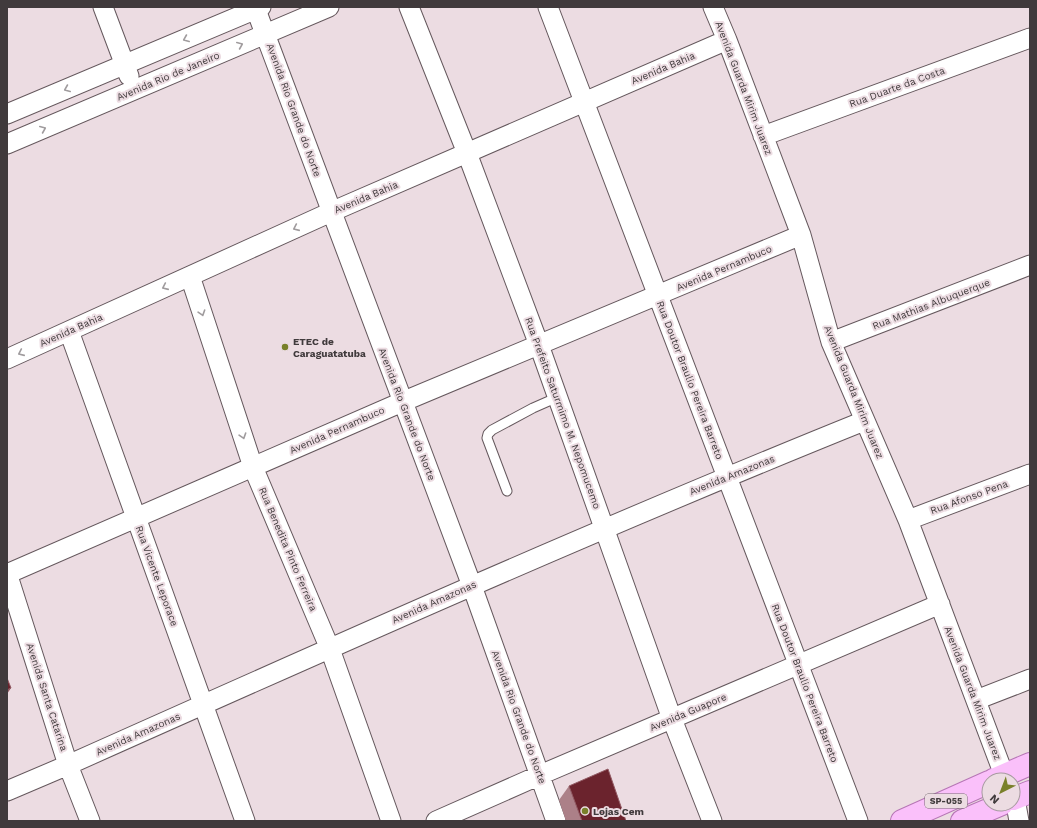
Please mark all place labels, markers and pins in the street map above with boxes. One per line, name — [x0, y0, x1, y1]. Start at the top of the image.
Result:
place label: ETEC de Caraguatatuba — [293, 336, 366, 359]
marker: ETEC de Caraguatatuba — [280, 342, 290, 352]
marker: Lojas Cem — [580, 806, 590, 816]
place label: Lojas Cem — [593, 806, 644, 817]

